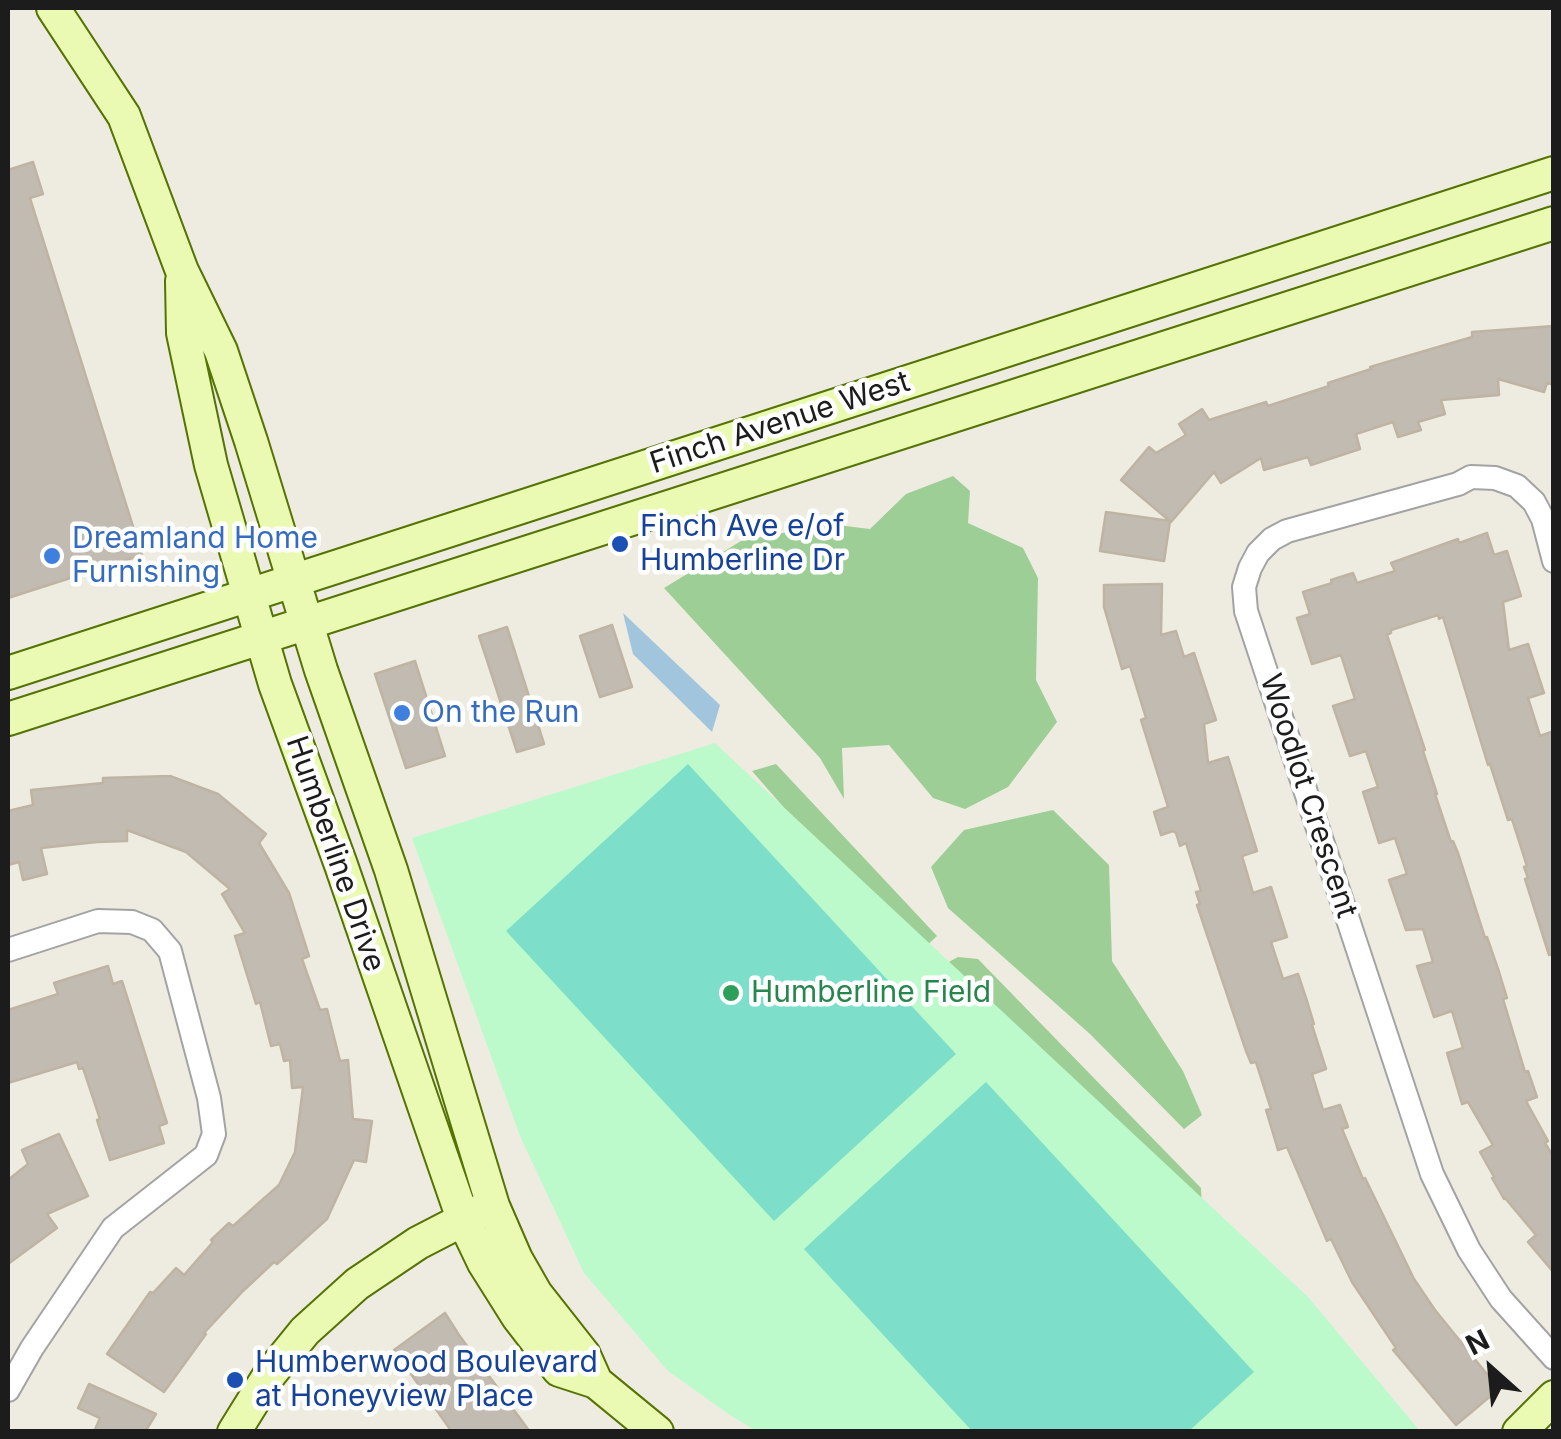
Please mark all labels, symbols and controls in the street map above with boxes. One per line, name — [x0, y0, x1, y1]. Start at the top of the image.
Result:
street label: Finch Avenue West — [646, 364, 914, 482]
place label: Finch Ave e/of Humberline Dr — [640, 509, 845, 580]
place label: Dreamland Home Furnishing — [72, 521, 318, 592]
marker: Finch Ave e/of Humberline Dr — [609, 533, 631, 555]
marker: Dreamland Home Furnishing — [41, 545, 63, 567]
street label: Woodlot Crescent — [1252, 670, 1364, 922]
place label: On the Run — [422, 695, 579, 731]
marker: On the Run — [391, 702, 413, 724]
street label: Humberline Drive — [278, 732, 392, 976]
place label: Humberline Field — [751, 975, 991, 1011]
marker: Humberline Field — [720, 982, 742, 1004]
north arrow — [1441, 1319, 1541, 1419]
text: N — [1460, 1322, 1495, 1362]
place label: Humberwood Boulevard at Honeyview Place — [255, 1345, 598, 1416]
marker: Humberwood Boulevard at Honeyview Place — [224, 1369, 246, 1391]

